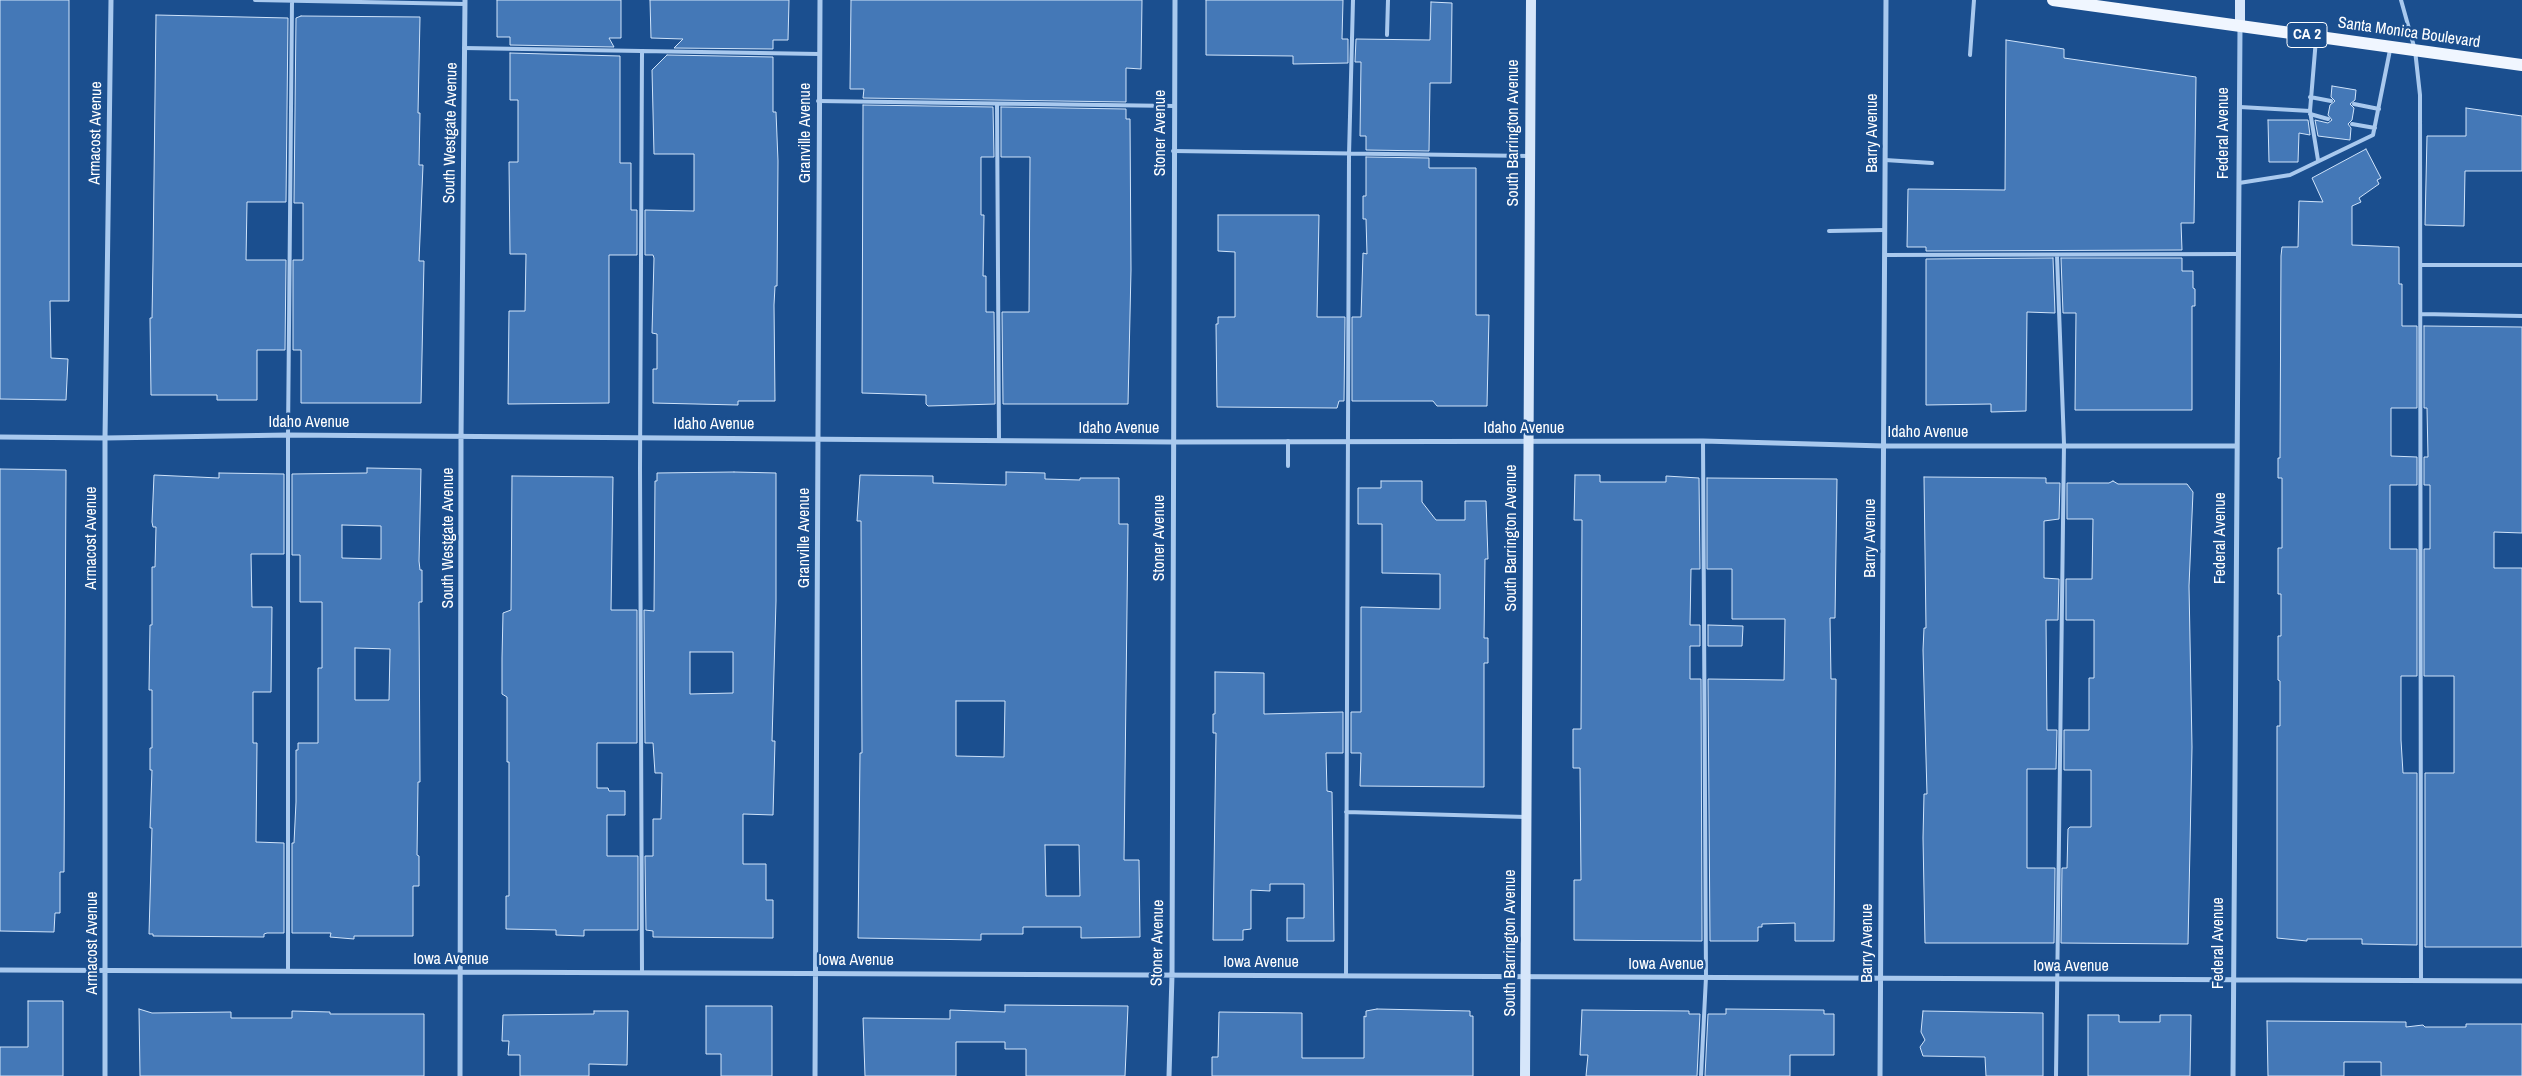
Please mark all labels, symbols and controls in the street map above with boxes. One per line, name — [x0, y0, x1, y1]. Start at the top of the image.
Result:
street label: Santa Monica Boulevard — [2337, 13, 2481, 53]
road number: CA 2 — [2287, 22, 2327, 48]
street label: South Barrington Avenue — [1504, 59, 1524, 207]
street label: South Westgate Avenue — [440, 62, 462, 204]
street label: Armacost Avenue — [85, 81, 107, 185]
street label: Granville Avenue — [796, 83, 816, 183]
street label: Federal Avenue — [2214, 87, 2234, 179]
street label: Stoner Avenue — [1151, 90, 1171, 176]
street label: Barry Avenue — [1863, 93, 1883, 173]
street label: Idaho Avenue — [269, 413, 349, 433]
street label: Idaho Avenue — [674, 415, 754, 435]
street label: Idaho Avenue — [1079, 419, 1159, 439]
street label: Idaho Avenue — [1484, 419, 1564, 439]
street label: Idaho Avenue — [1888, 423, 1968, 443]
street label: South Barrington Avenue — [1502, 464, 1522, 612]
street label: South Westgate Avenue — [439, 467, 459, 609]
street label: Armacost Avenue — [82, 486, 102, 590]
street label: Granville Avenue — [795, 488, 815, 588]
street label: Federal Avenue — [2211, 492, 2231, 584]
street label: Stoner Avenue — [1150, 495, 1170, 581]
street label: Barry Avenue — [1861, 498, 1881, 578]
street label: South Barrington Avenue — [1501, 869, 1521, 1017]
street label: Armacost Avenue — [83, 891, 103, 995]
street label: Federal Avenue — [2209, 897, 2229, 989]
street label: Stoner Avenue — [1148, 900, 1168, 986]
street label: Barry Avenue — [1858, 903, 1878, 983]
street label: Iowa Avenue — [413, 950, 489, 970]
street label: Iowa Avenue — [818, 951, 894, 971]
street label: Iowa Avenue — [1223, 953, 1299, 973]
street label: Iowa Avenue — [1628, 955, 1704, 975]
street label: Iowa Avenue — [2033, 957, 2109, 977]

